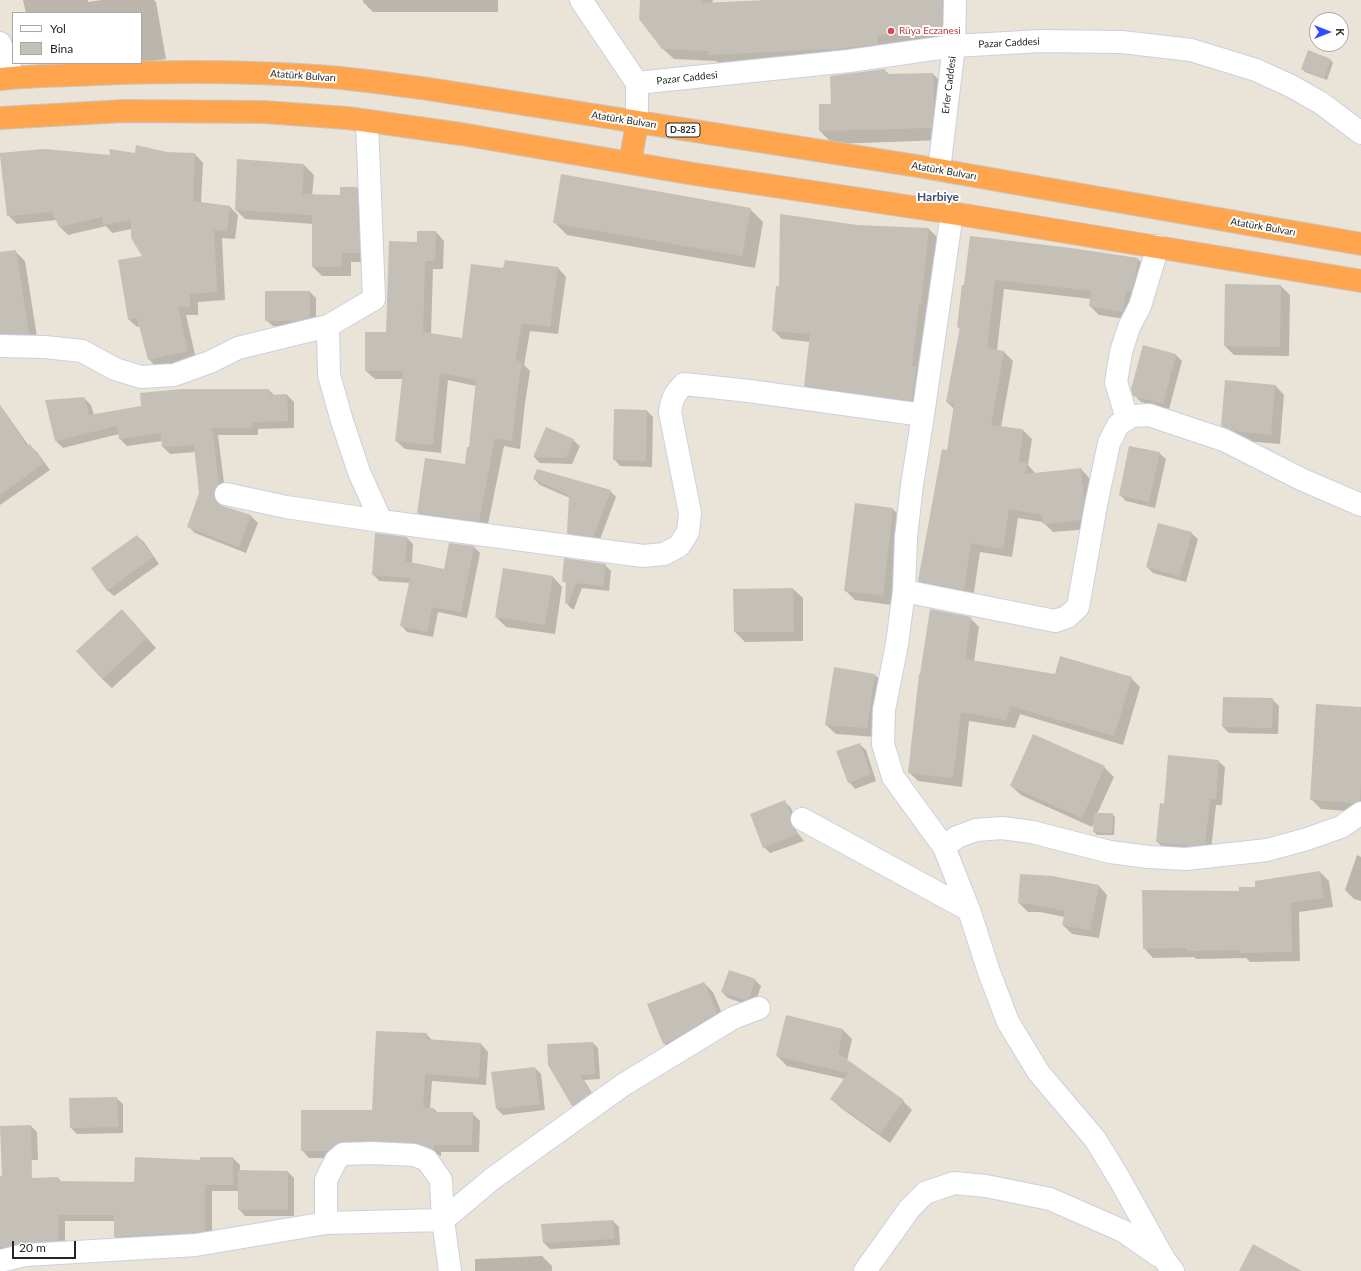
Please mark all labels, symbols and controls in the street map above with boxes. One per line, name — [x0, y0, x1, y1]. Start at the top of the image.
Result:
legend — [12, 12, 142, 64]
north arrow — [1309, 12, 1349, 52]
text: Yol — [50, 21, 66, 36]
place label: Rüya Eczanesi — [899, 25, 961, 37]
marker: Rüya Eczanesi — [886, 26, 896, 36]
text: K — [1334, 28, 1347, 36]
street label: Pazar Caddesi — [978, 35, 1040, 51]
text: Bina — [50, 41, 73, 56]
street label: Erler Caddesi — [940, 55, 958, 115]
street label: Atatürk Bulvarı — [270, 68, 336, 84]
street label: Pazar Caddesi — [656, 69, 718, 87]
street label: Atatürk Bulvarı — [591, 109, 657, 131]
road number: D-825 — [666, 123, 700, 137]
street label: Atatürk Bulvarı — [911, 159, 977, 183]
district label: Harbiye — [917, 190, 959, 204]
street label: Atatürk Bulvarı — [1230, 215, 1296, 239]
scale bar — [14, 1233, 78, 1259]
text: 20 m — [19, 1240, 46, 1255]

